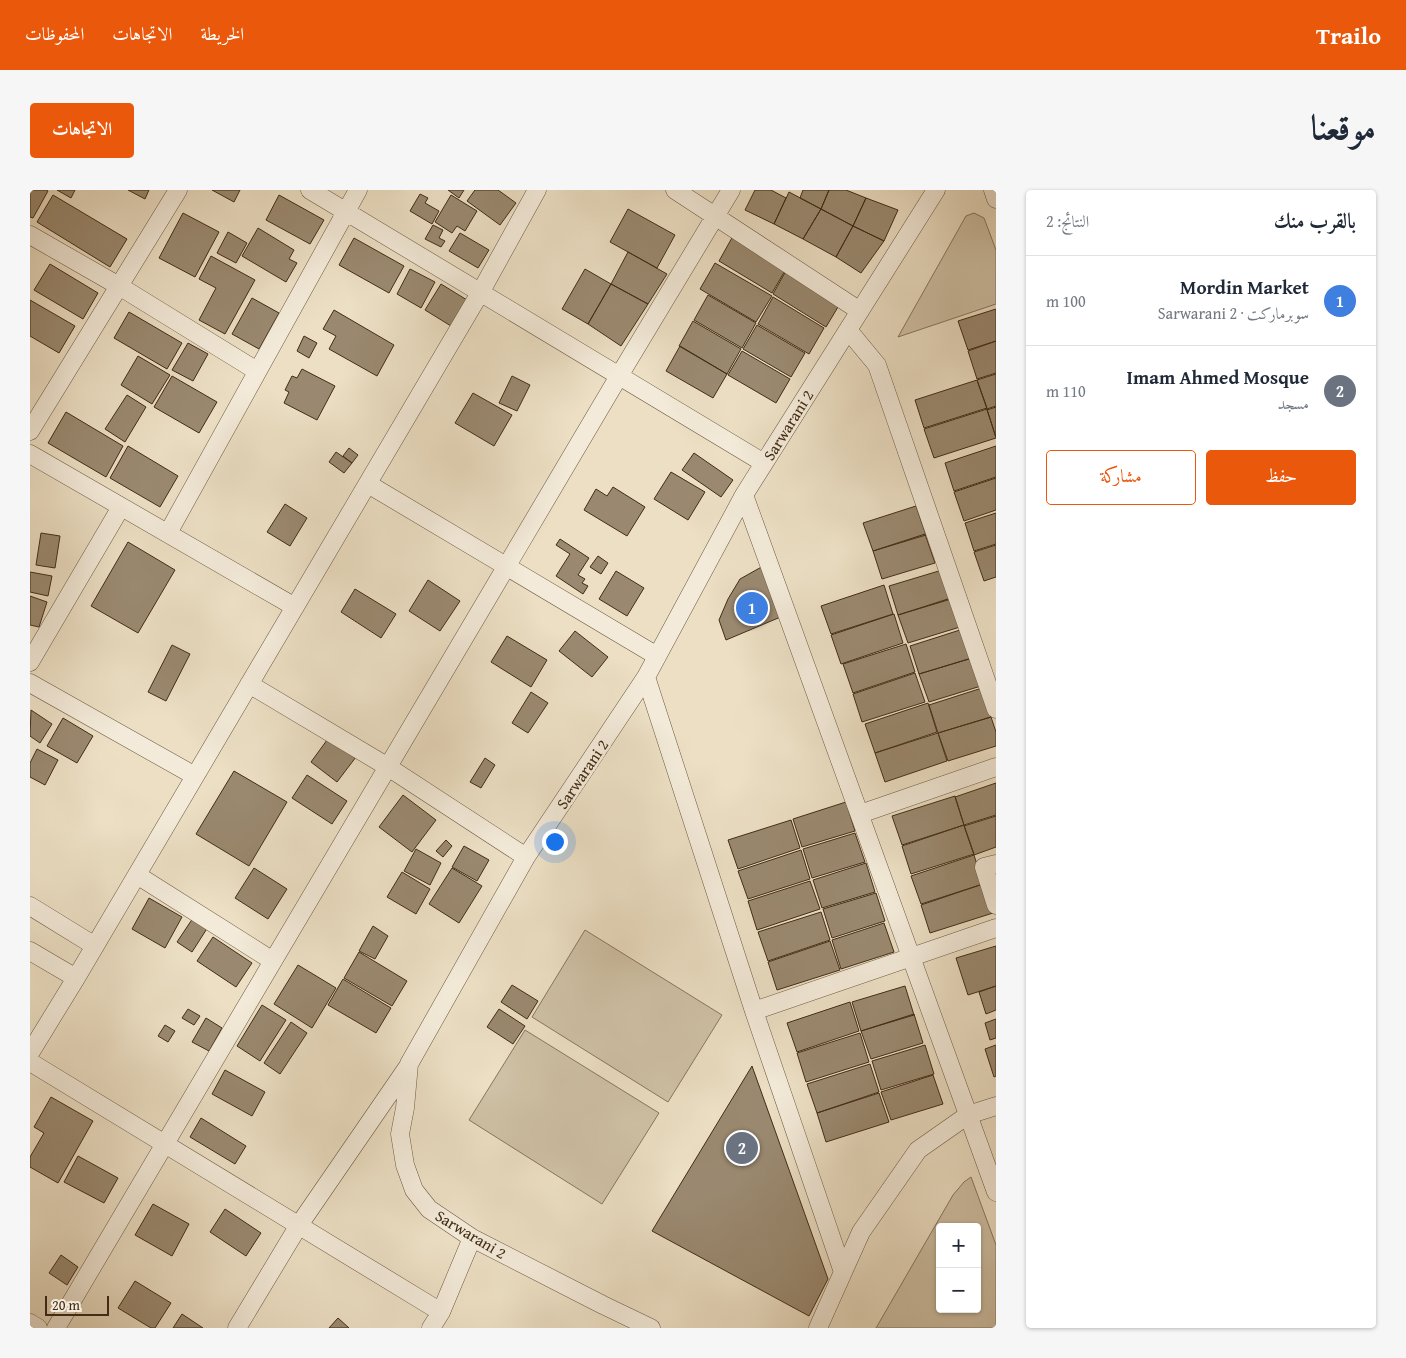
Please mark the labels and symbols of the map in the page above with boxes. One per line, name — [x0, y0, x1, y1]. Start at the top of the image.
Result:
street label: Sarwarani 2 — [757, 385, 819, 465]
pin: 1 — [736, 589, 768, 627]
street label: Sarwarani 2 — [550, 734, 614, 814]
your location — [542, 829, 568, 855]
pin: 2 — [726, 1129, 758, 1167]
street label: Sarwarani 2 — [431, 1203, 511, 1265]
scale bar — [45, 1293, 109, 1316]

